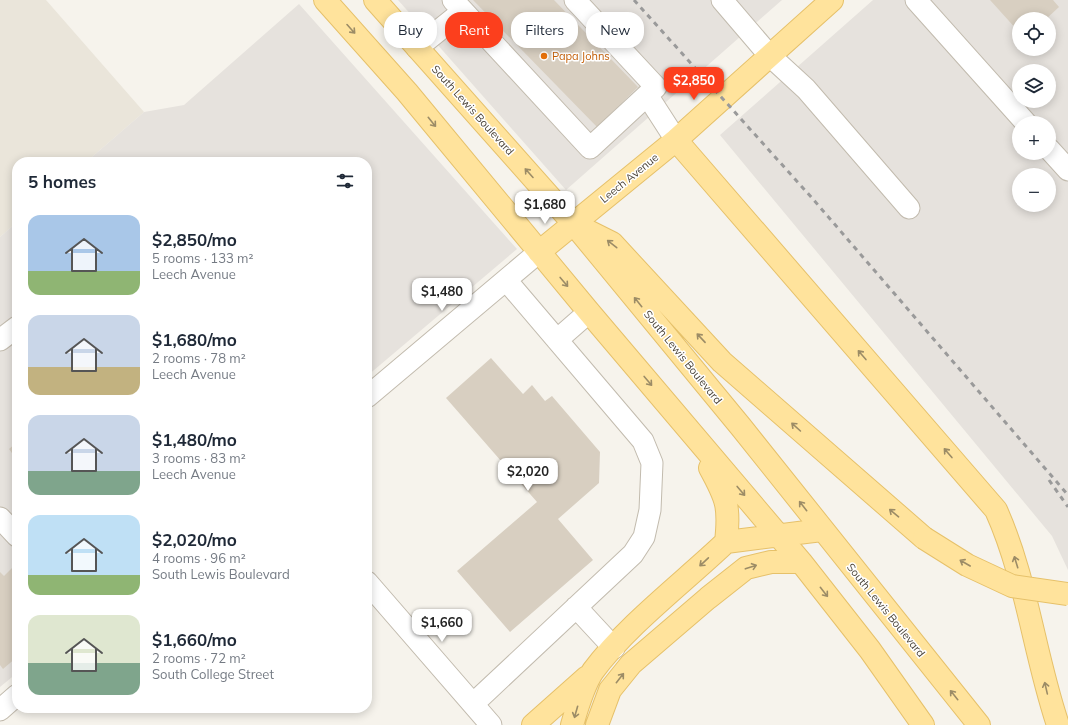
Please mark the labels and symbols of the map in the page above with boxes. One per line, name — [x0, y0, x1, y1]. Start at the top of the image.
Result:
one-way arrow — [347, 24, 356, 34]
place label: Papa Johns — [552, 49, 610, 63]
marker: Papa Johns — [539, 51, 549, 61]
street label: South Lewis Boulevard — [429, 62, 517, 158]
pin: $2,850 — [661, 67, 727, 101]
one-way arrow — [428, 117, 437, 128]
street label: Leech Avenue — [597, 150, 661, 206]
one-way arrow — [525, 168, 534, 178]
pin: $1,680 — [512, 191, 578, 225]
one-way arrow — [606, 240, 617, 249]
one-way arrow — [560, 277, 569, 287]
pin: $1,480 — [409, 278, 475, 312]
one-way arrow — [634, 296, 643, 307]
street label: South Lewis Boulevard — [641, 307, 725, 407]
one-way arrow — [697, 334, 706, 344]
one-way arrow — [858, 351, 867, 361]
one-way arrow — [644, 376, 653, 387]
one-way arrow — [791, 422, 801, 431]
one-way arrow — [943, 448, 952, 458]
pin: $2,020 — [495, 458, 561, 492]
one-way arrow — [737, 486, 746, 496]
one-way arrow — [799, 500, 807, 511]
one-way arrow — [888, 508, 899, 517]
one-way arrow — [1012, 555, 1019, 568]
one-way arrow — [699, 558, 710, 567]
one-way arrow — [959, 559, 971, 567]
street label: South Lewis Boulevard — [844, 560, 928, 660]
one-way arrow — [744, 563, 756, 571]
one-way arrow — [819, 586, 828, 597]
pin: $1,660 — [409, 609, 475, 643]
one-way arrow — [616, 672, 624, 683]
one-way arrow — [1042, 682, 1050, 695]
one-way arrow — [950, 689, 959, 700]
one-way arrow — [572, 705, 579, 718]

